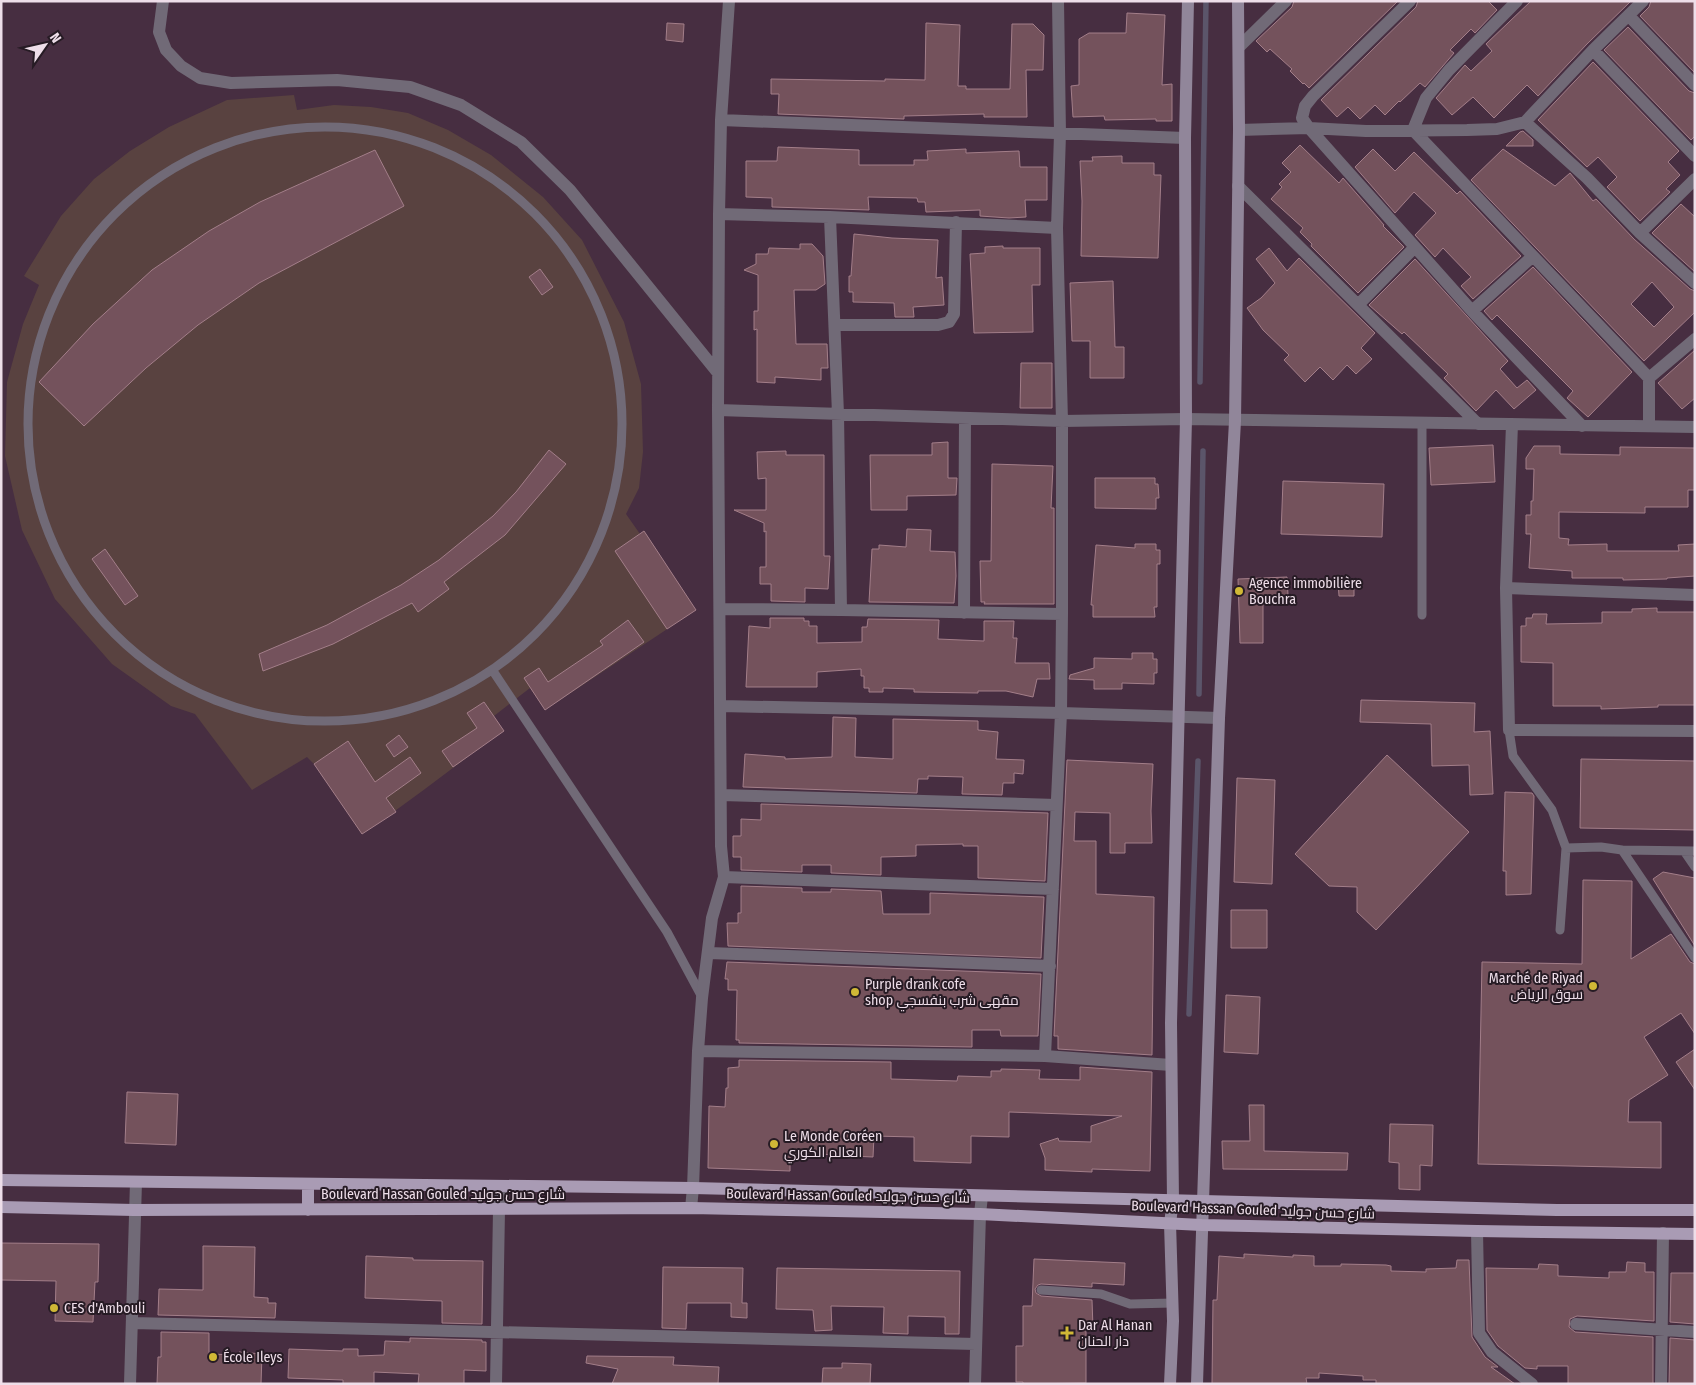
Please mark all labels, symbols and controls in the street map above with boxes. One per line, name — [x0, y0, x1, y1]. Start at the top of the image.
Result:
north arrow — [20, 20, 70, 70]
text: N — [46, 30, 65, 46]
place label: Agence immobilière Bouchra — [1249, 575, 1362, 608]
marker: Agence immobilière Bouchra — [1233, 585, 1245, 597]
place label: Marché de Riyad سوق الرياض — [1489, 970, 1583, 1003]
place label: Purple drank cofe shop مقهى شرب بنفسجي — [865, 976, 1019, 1012]
marker: Marché de Riyad سوق الرياض — [1587, 980, 1599, 992]
marker: Purple drank cofe shop مقهى شرب بنفسجي — [849, 986, 861, 998]
place label: Le Monde Coréen العالم الكوري — [784, 1128, 882, 1164]
marker: Le Monde Coréen العالم الكوري — [768, 1138, 780, 1150]
street label: Boulevard Hassan Gouled شارع حسن جوليد — [726, 1185, 970, 1207]
street label: Boulevard Hassan Gouled شارع حسن جوليد — [321, 1186, 565, 1203]
street label: Boulevard Hassan Gouled شارع حسن جوليد — [1131, 1197, 1375, 1223]
place label: CES d'Ambouli — [64, 1300, 145, 1317]
marker: CES d'Ambouli — [48, 1302, 60, 1314]
place label: Dar Al Hanan دار الحنان — [1078, 1317, 1152, 1350]
marker: Dar Al Hanan دار الحنان — [1060, 1326, 1074, 1340]
place label: École Ileys — [223, 1348, 283, 1366]
marker: École Ileys — [207, 1351, 219, 1363]

